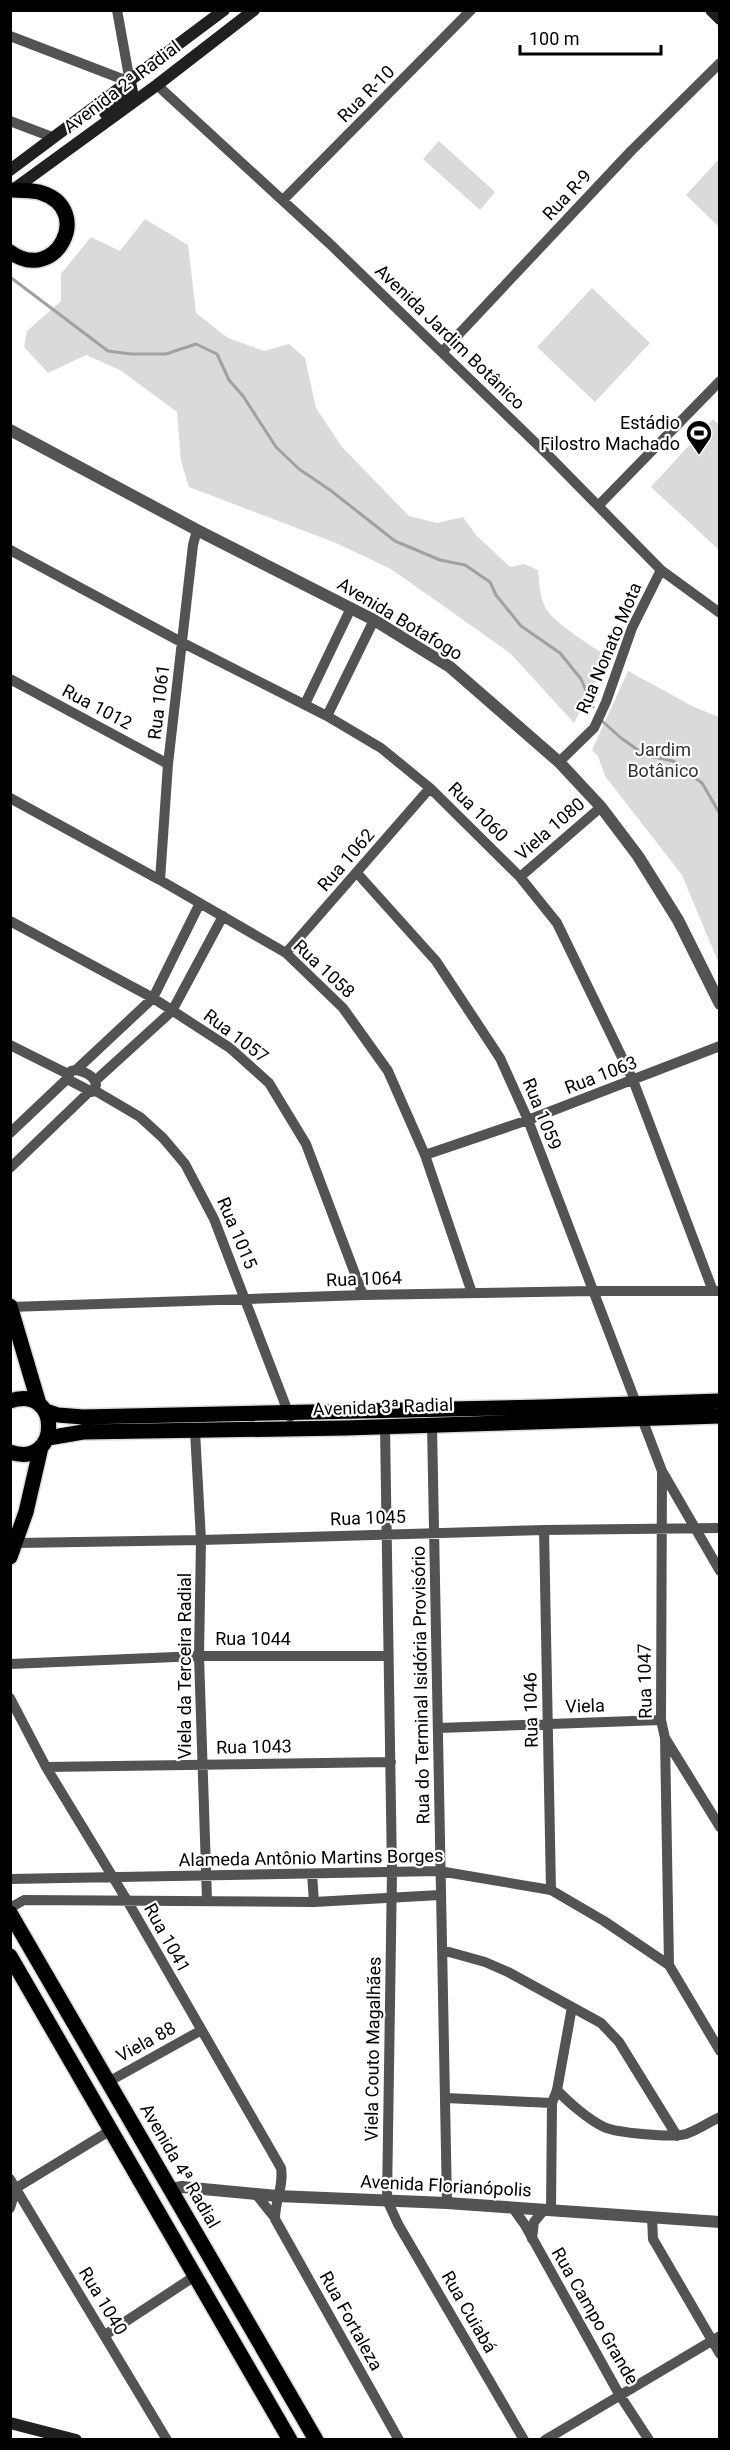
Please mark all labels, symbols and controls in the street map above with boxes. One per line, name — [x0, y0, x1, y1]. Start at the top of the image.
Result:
scale bar — [520, 18, 661, 56]
text: 100 m — [529, 28, 580, 49]
street label: Avenida 2ª Radial — [59, 36, 184, 137]
street label: Rua R-10 — [333, 61, 398, 126]
street label: Rua R-9 — [538, 165, 595, 224]
street label: Avenida Jardim Botânico — [371, 260, 529, 414]
place label: Estádio Filostro Machado — [540, 412, 680, 454]
sports icon: Estádio Filostro Machado — [684, 418, 714, 456]
street label: Avenida Botafogo — [334, 573, 467, 664]
street label: Rua Nonato Mota — [571, 579, 646, 716]
street label: Rua 1061 — [143, 663, 174, 741]
street label: Rua 1012 — [59, 680, 136, 734]
park label: Jardim Botânico — [627, 739, 699, 781]
street label: Rua 1060 — [444, 777, 513, 846]
street label: Viela 1080 — [511, 793, 588, 864]
street label: Rua 1062 — [313, 824, 378, 895]
street label: Rua 1058 — [289, 935, 359, 1002]
street label: Rua 1057 — [200, 1004, 273, 1067]
street label: Rua 1063 — [562, 1051, 640, 1098]
street label: Rua 1059 — [519, 1075, 566, 1153]
street label: Rua 1015 — [213, 1194, 262, 1272]
street label: Rua 1064 — [326, 1267, 402, 1290]
street label: Avenida 3ª Radial — [312, 1394, 454, 1419]
street label: Rua 1045 — [330, 1506, 406, 1529]
street label: Rua do Terminal Isidória Provisório — [408, 1546, 433, 1824]
street label: Viela da Terceira Radial — [174, 1573, 195, 1759]
street label: Rua 1044 — [215, 1628, 291, 1649]
street label: Rua 1047 — [633, 1643, 656, 1719]
street label: Rua 1046 — [519, 1672, 542, 1748]
street label: Viela — [565, 1694, 605, 1717]
street label: Rua 1043 — [216, 1735, 292, 1758]
street label: Alameda Antônio Martins Borges — [178, 1845, 444, 1870]
street label: Rua 1041 — [140, 1900, 195, 1976]
street label: Viela Couto Magalhães — [360, 1956, 385, 2142]
street label: Viela 88 — [113, 2017, 179, 2066]
street label: Avenida 4ª Radial — [136, 2100, 225, 2232]
street label: Avenida Florianópolis — [360, 2171, 532, 2200]
street label: Rua Campo Grande — [548, 2243, 643, 2388]
street label: Rua 1040 — [75, 2263, 132, 2339]
street label: Rua Fortaleza — [316, 2267, 387, 2374]
street label: Rua Cuiabá — [438, 2267, 501, 2356]

